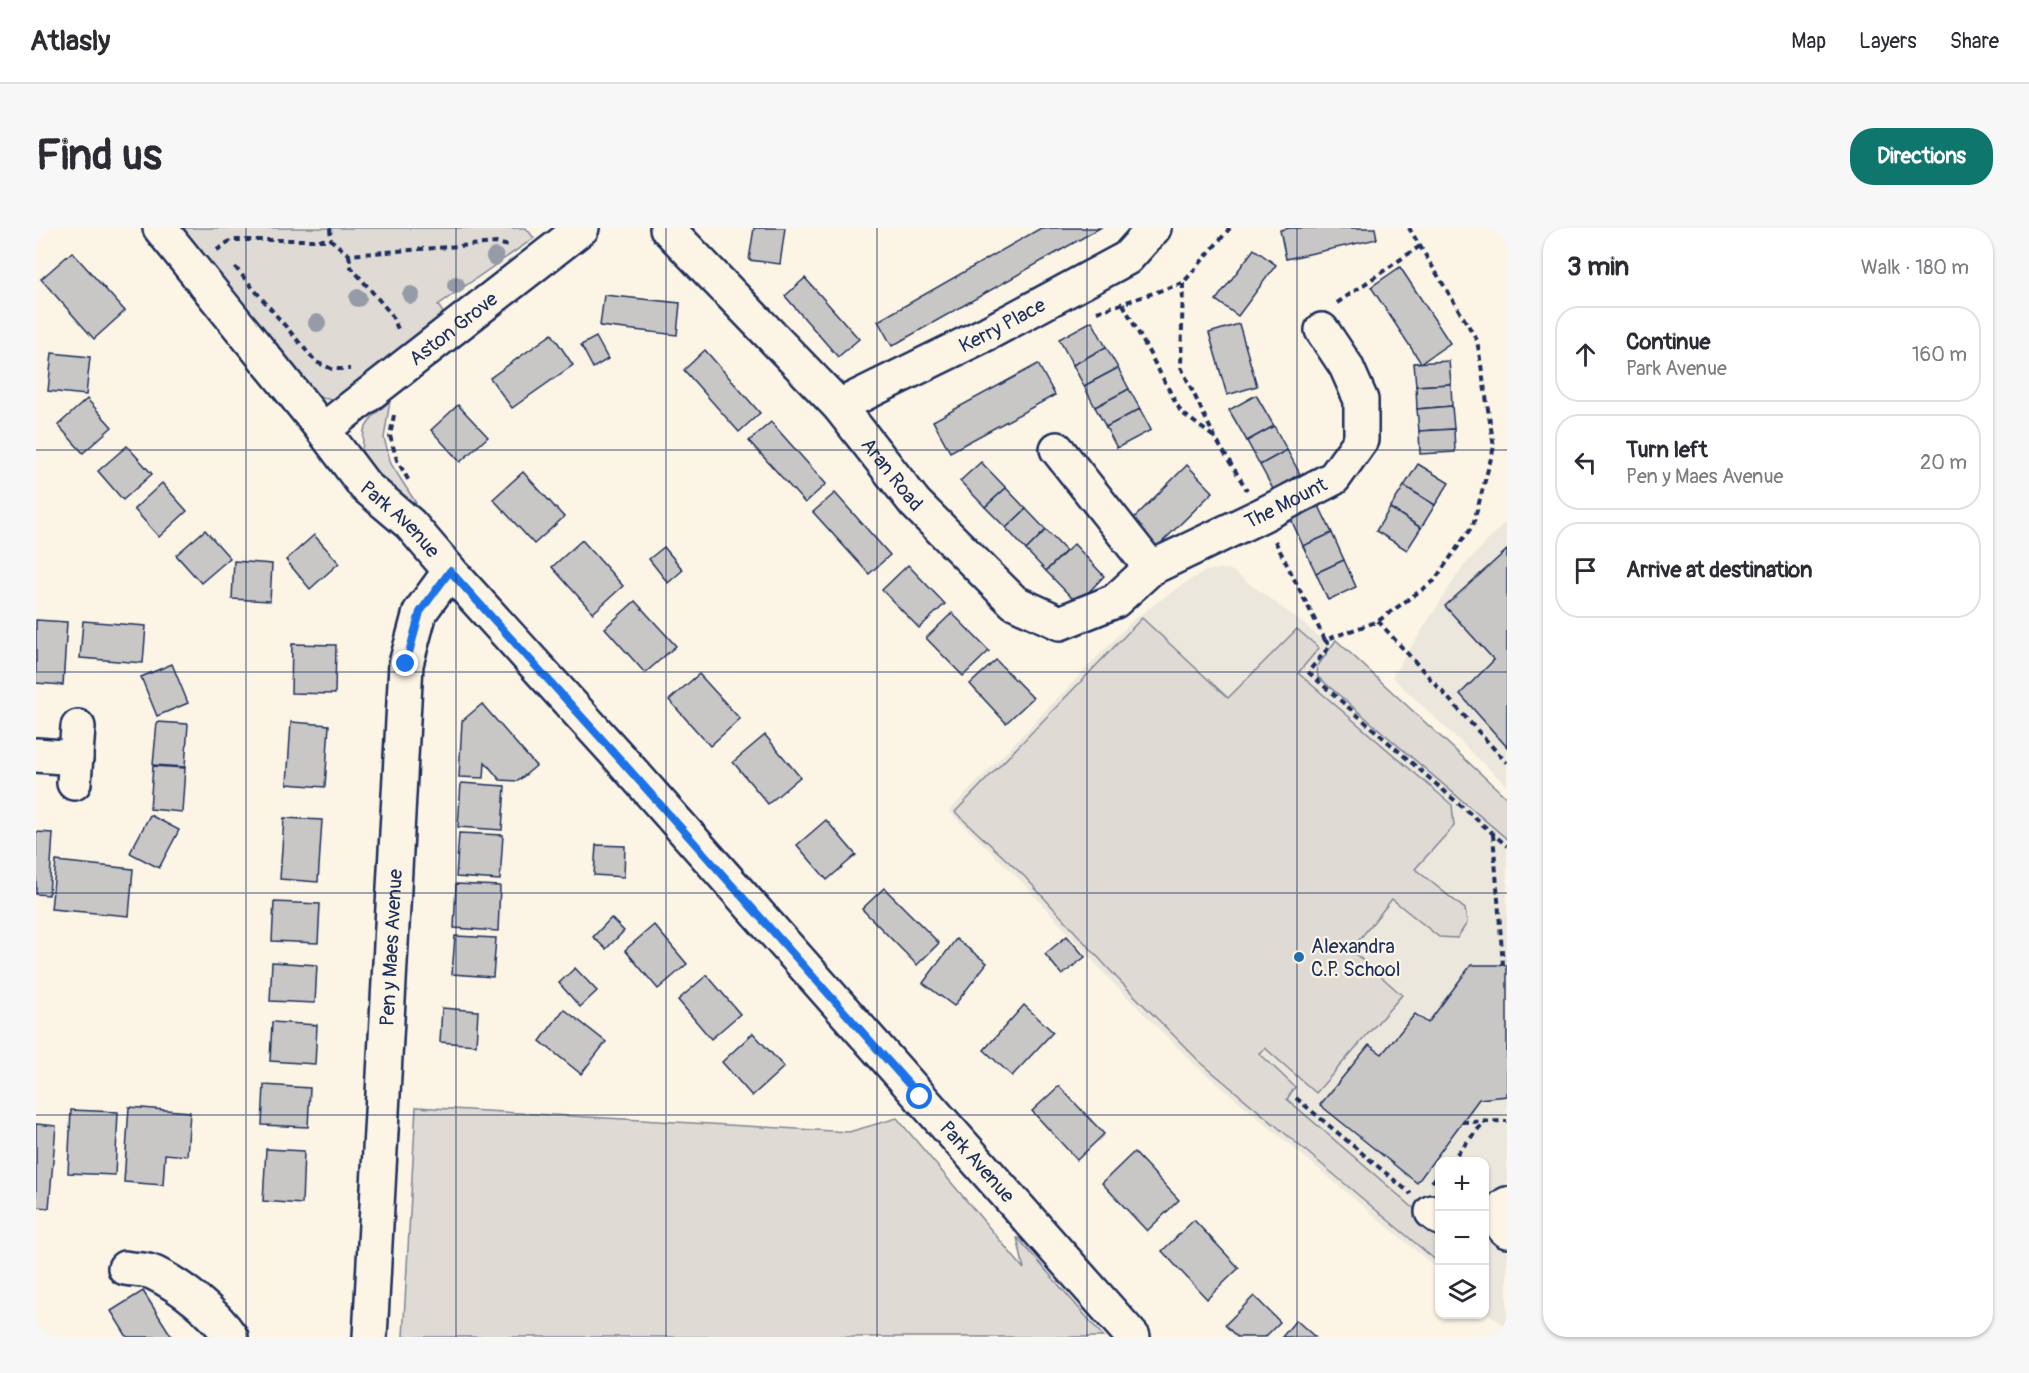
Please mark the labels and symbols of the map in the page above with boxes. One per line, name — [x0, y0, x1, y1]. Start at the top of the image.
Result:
street label: Aston Grove — [404, 286, 503, 371]
street label: Kerry Place — [955, 292, 1050, 358]
street label: Aran Road — [856, 433, 928, 516]
street label: The Mount — [1240, 471, 1332, 534]
street label: Park Avenue — [355, 475, 446, 563]
route end — [392, 650, 418, 676]
street label: Pen y Maes Avenue — [374, 868, 408, 1027]
place label: Alexandra C.P. School — [1311, 934, 1401, 982]
marker: Alexandra C.P. School — [1292, 950, 1306, 964]
route start — [906, 1083, 932, 1109]
street label: Park Avenue — [935, 1115, 1020, 1208]

